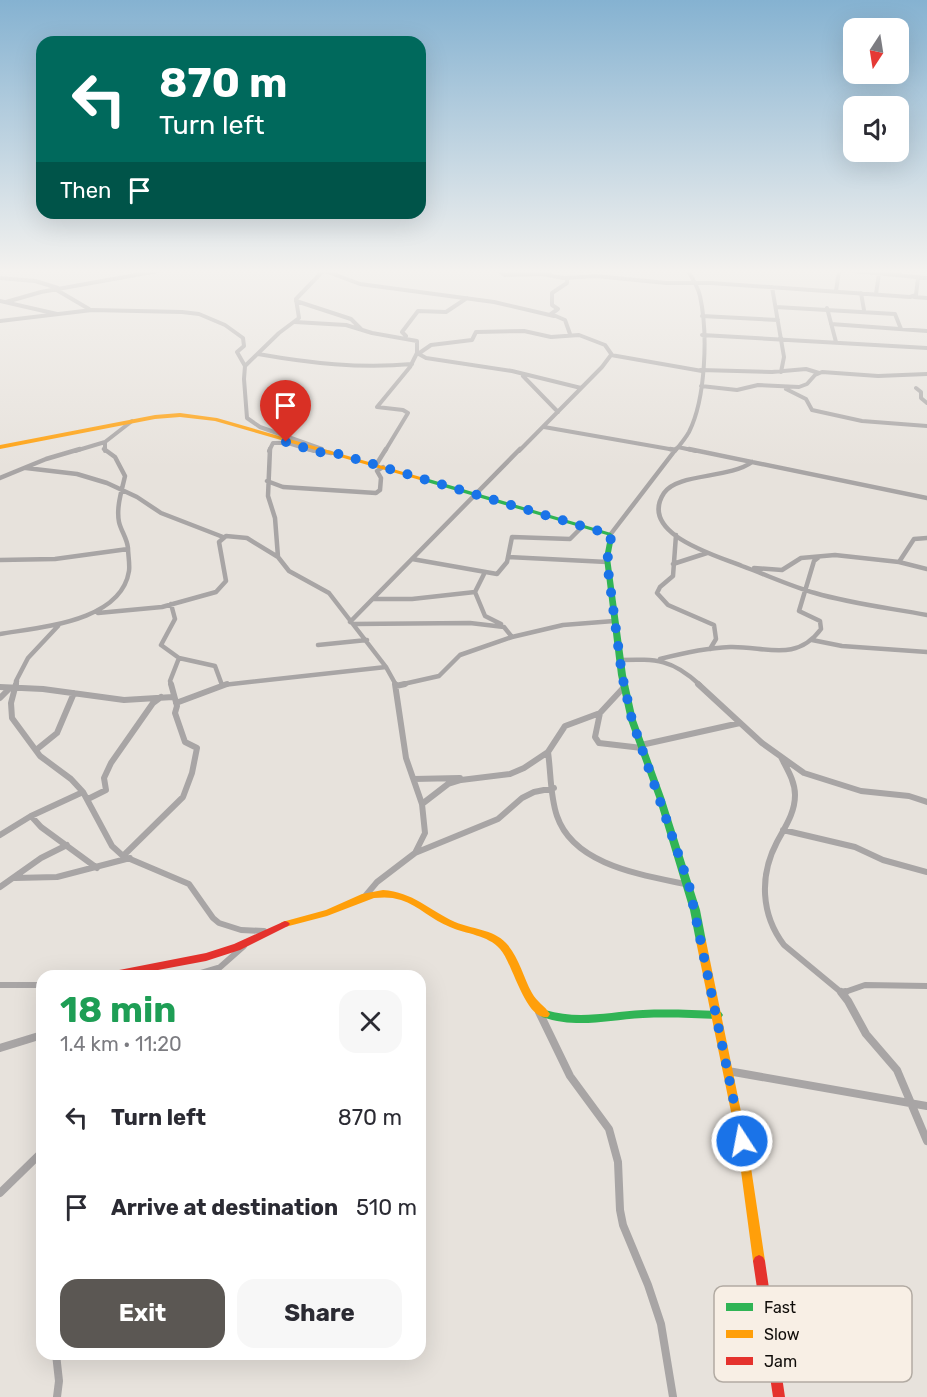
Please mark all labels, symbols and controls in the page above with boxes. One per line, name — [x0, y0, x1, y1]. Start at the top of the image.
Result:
north arrow — [843, 18, 909, 84]
map controls — [843, 18, 909, 162]
text: 870 m — [159, 58, 287, 108]
icon: left — [60, 60, 138, 138]
button: sound — [843, 96, 909, 162]
text: Turn left — [159, 109, 264, 141]
icon: arrive — [123, 174, 156, 207]
text: Then — [60, 177, 111, 204]
pin — [260, 380, 311, 442]
icon: arrive — [269, 389, 302, 422]
text: 18 min — [60, 988, 176, 1031]
button: close — [339, 990, 402, 1053]
text: 1.4 km · 11:20 — [60, 1032, 182, 1056]
icon: left — [60, 1101, 93, 1134]
text: Turn left — [111, 1104, 206, 1131]
text: 870 m — [338, 1104, 402, 1131]
position arrow — [710, 1109, 774, 1173]
icon: arrive — [60, 1191, 93, 1224]
text: Arrive at destination — [111, 1194, 338, 1221]
text: 510 m — [356, 1194, 417, 1221]
button: Exit — [60, 1279, 225, 1348]
button: Share — [237, 1279, 402, 1348]
legend — [714, 1286, 912, 1382]
text: Fast — [764, 1298, 796, 1317]
text: Slow — [764, 1325, 800, 1344]
text: Jam — [764, 1352, 797, 1371]

